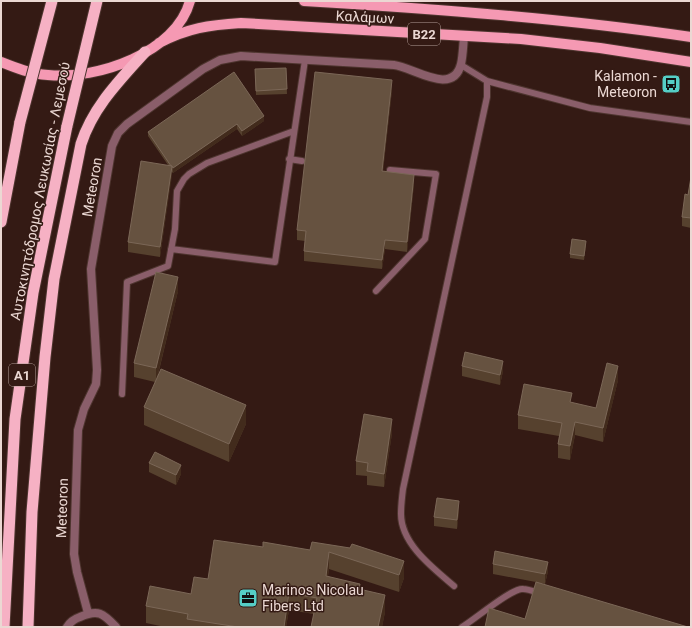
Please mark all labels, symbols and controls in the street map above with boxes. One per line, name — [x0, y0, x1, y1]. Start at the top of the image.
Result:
street label: Καλάμων — [335, 7, 395, 27]
road number: B22 — [408, 23, 440, 45]
street label: Αυτοκινητόδρομος Λευκωσίας - Λεμεσού — [7, 60, 73, 322]
place label: Kalamon - Meteoron — [594, 68, 657, 100]
bus stop icon: Kalamon - Meteoron — [660, 73, 682, 95]
street label: Meteoron — [79, 156, 105, 218]
road number: A1 — [9, 364, 35, 386]
street label: Meteoron — [53, 478, 71, 538]
place label: Marinos Nicolau Fibers Ltd — [262, 582, 364, 614]
office icon: Marinos Nicolau Fibers Ltd — [237, 587, 259, 609]

